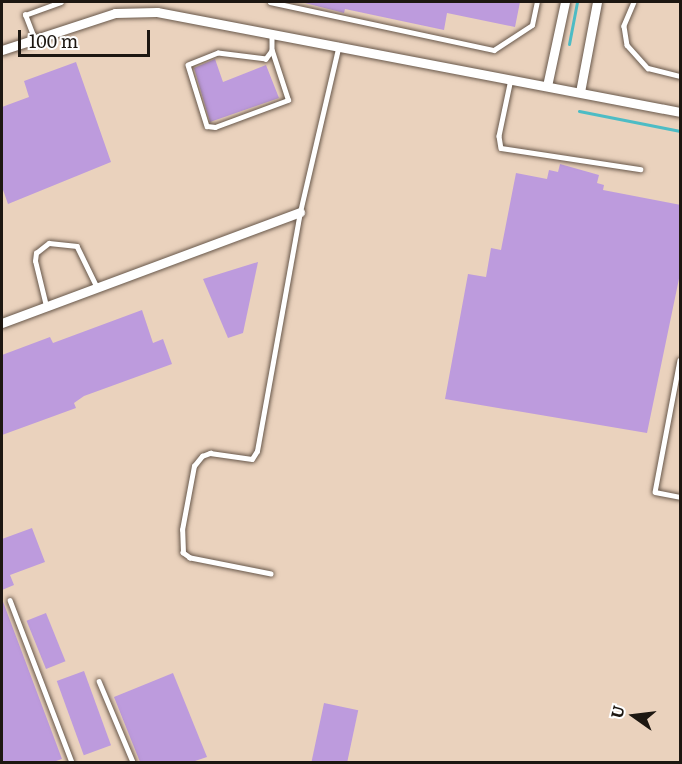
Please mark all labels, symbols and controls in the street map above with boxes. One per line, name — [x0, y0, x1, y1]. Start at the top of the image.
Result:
scale bar — [21, 18, 153, 56]
text: 100 m — [29, 27, 78, 54]
north arrow — [604, 686, 664, 746]
text: U — [603, 703, 630, 721]

